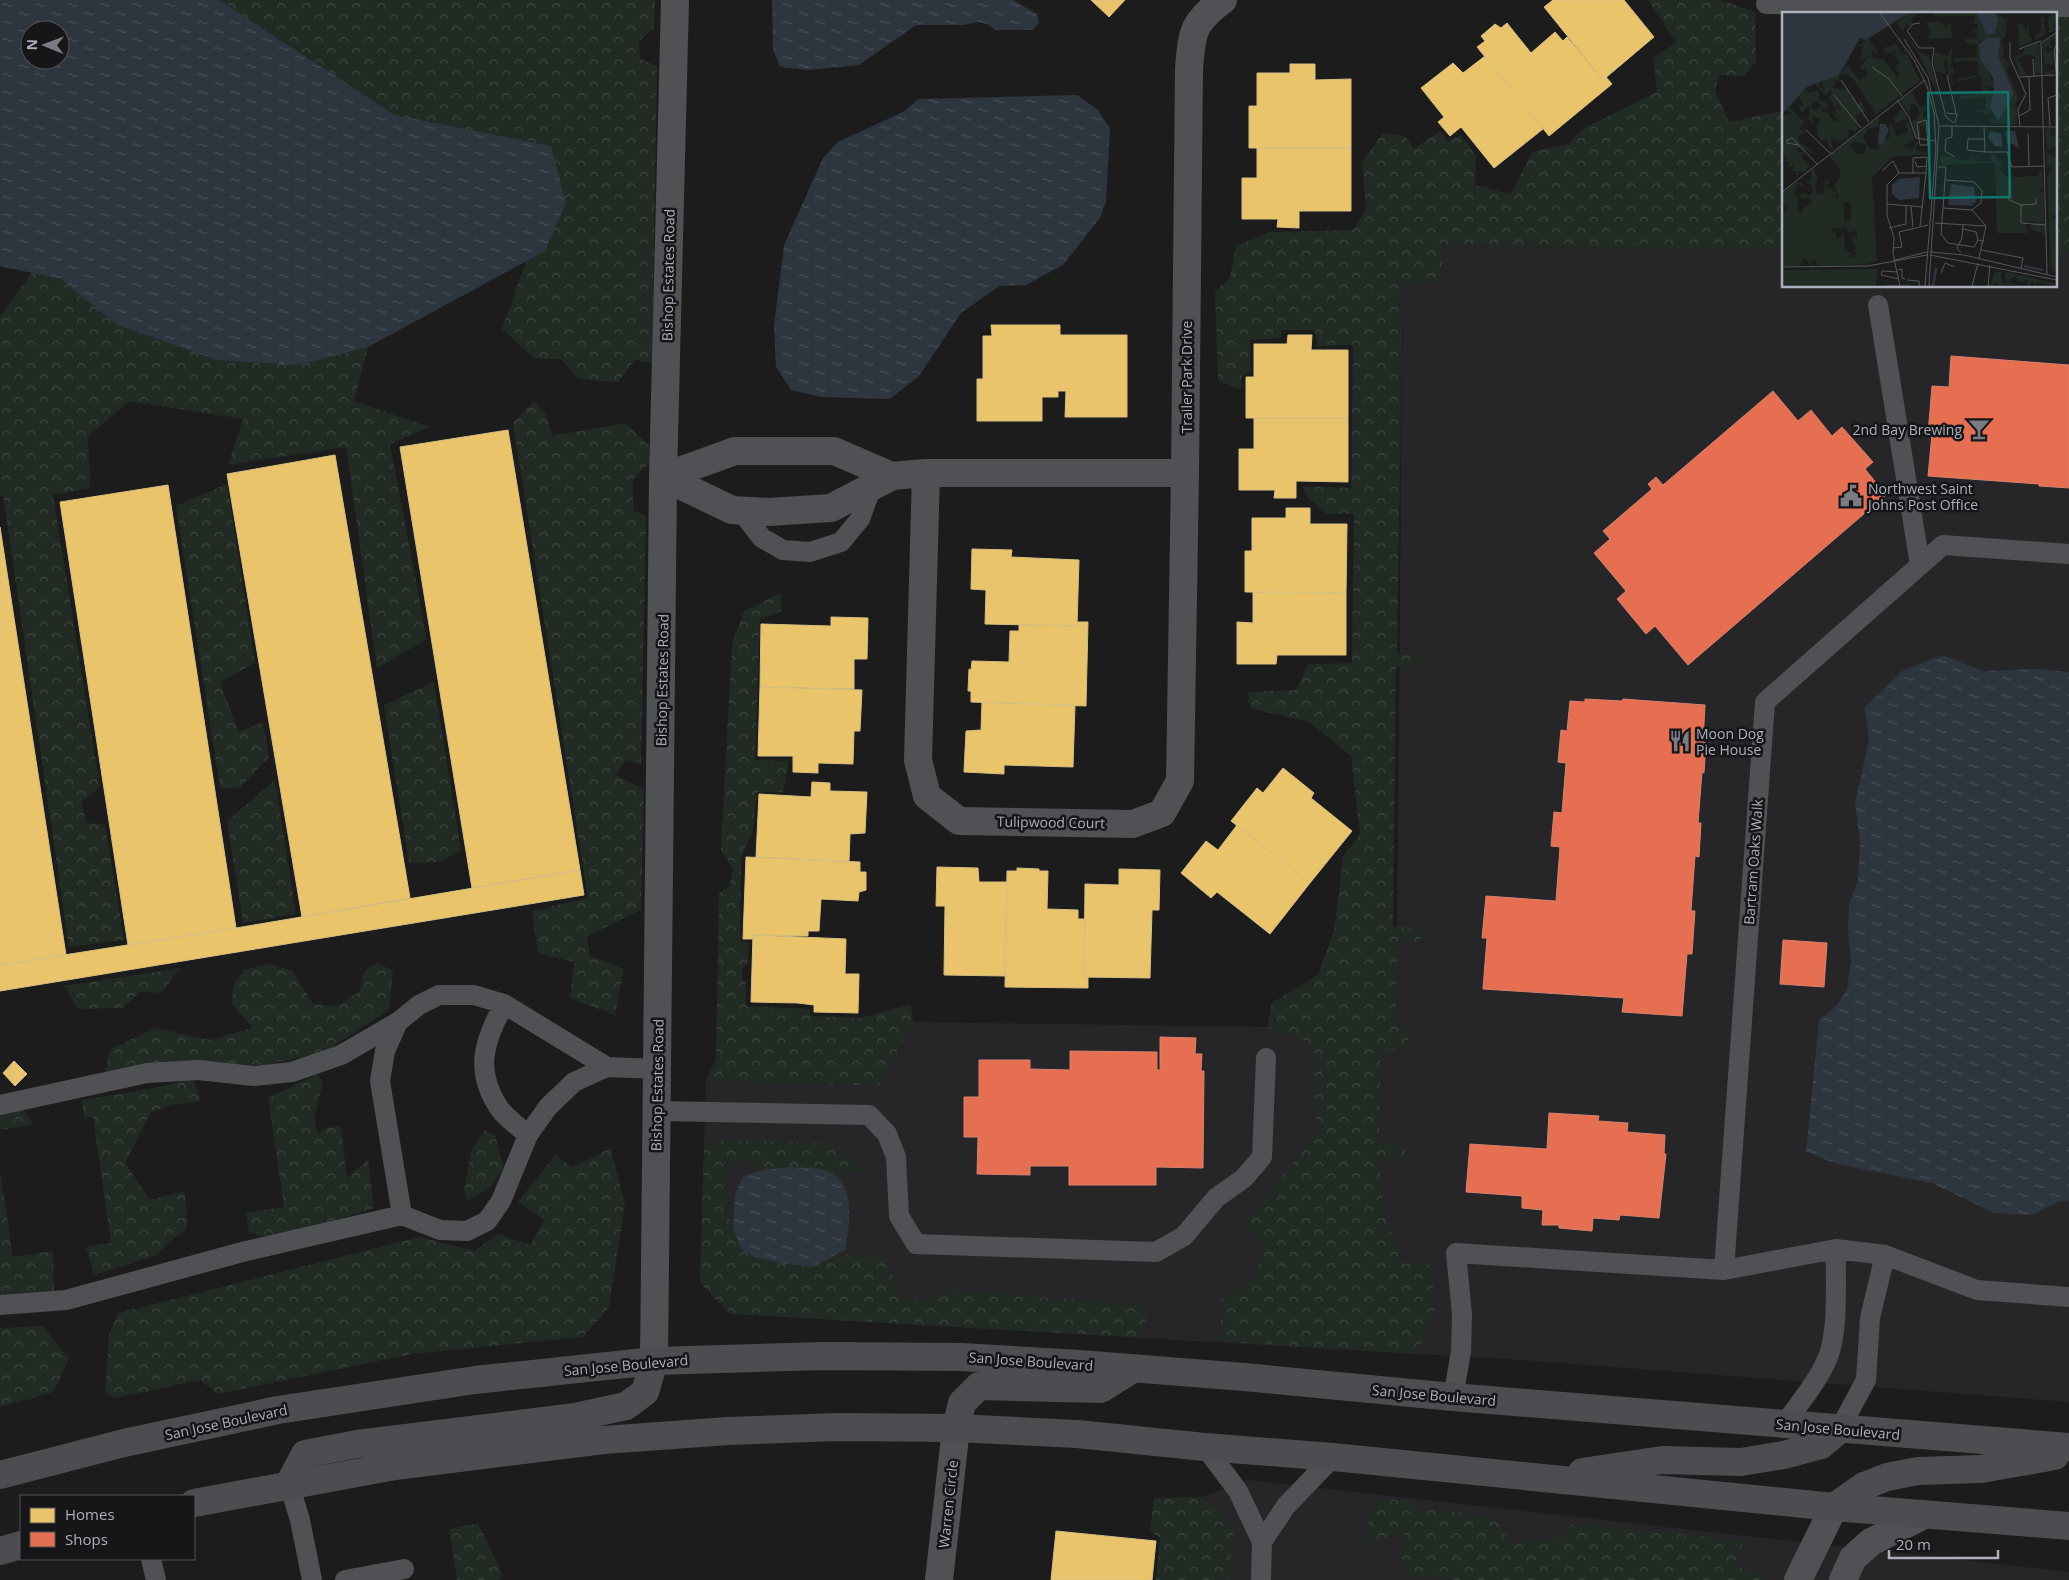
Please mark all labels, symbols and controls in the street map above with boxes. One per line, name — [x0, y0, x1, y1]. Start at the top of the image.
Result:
inset map — [1782, 12, 2056, 288]
north arrow — [20, 20, 70, 70]
text: N — [22, 39, 41, 51]
street label: Bishop Estates Road — [657, 209, 679, 341]
street label: Trailer Park Drive — [1177, 321, 1196, 433]
bar icon: 2nd Bay Brewing — [1966, 416, 1992, 442]
place label: 2nd Bay Brewing — [1853, 420, 1962, 439]
place label: Northwest Saint Johns Post Office — [1866, 479, 1978, 514]
public building icon: Northwest Saint Johns Post Office — [1838, 483, 1864, 509]
street label: Bishop Estates Road — [651, 614, 673, 746]
place label: Moon Dog Pie House — [1696, 724, 1764, 759]
restaurant icon: Moon Dog Pie House — [1667, 728, 1693, 754]
street label: Bartram Oaks Walk — [1739, 798, 1767, 925]
street label: Tulipwood Court — [997, 812, 1105, 832]
street label: Bishop Estates Road — [646, 1019, 668, 1151]
street label: San Jose Boulevard — [968, 1347, 1094, 1375]
street label: San Jose Boulevard — [563, 1350, 689, 1380]
street label: San Jose Boulevard — [1371, 1380, 1497, 1410]
street label: San Jose Boulevard — [163, 1400, 289, 1444]
street label: San Jose Boulevard — [1775, 1414, 1901, 1444]
street label: Warren Circle — [934, 1459, 962, 1549]
legend — [20, 1495, 195, 1560]
text: Homes — [65, 1504, 115, 1524]
scale bar — [1889, 1528, 1998, 1560]
text: Shops — [65, 1529, 108, 1549]
text: 20 m — [1896, 1534, 1931, 1554]

